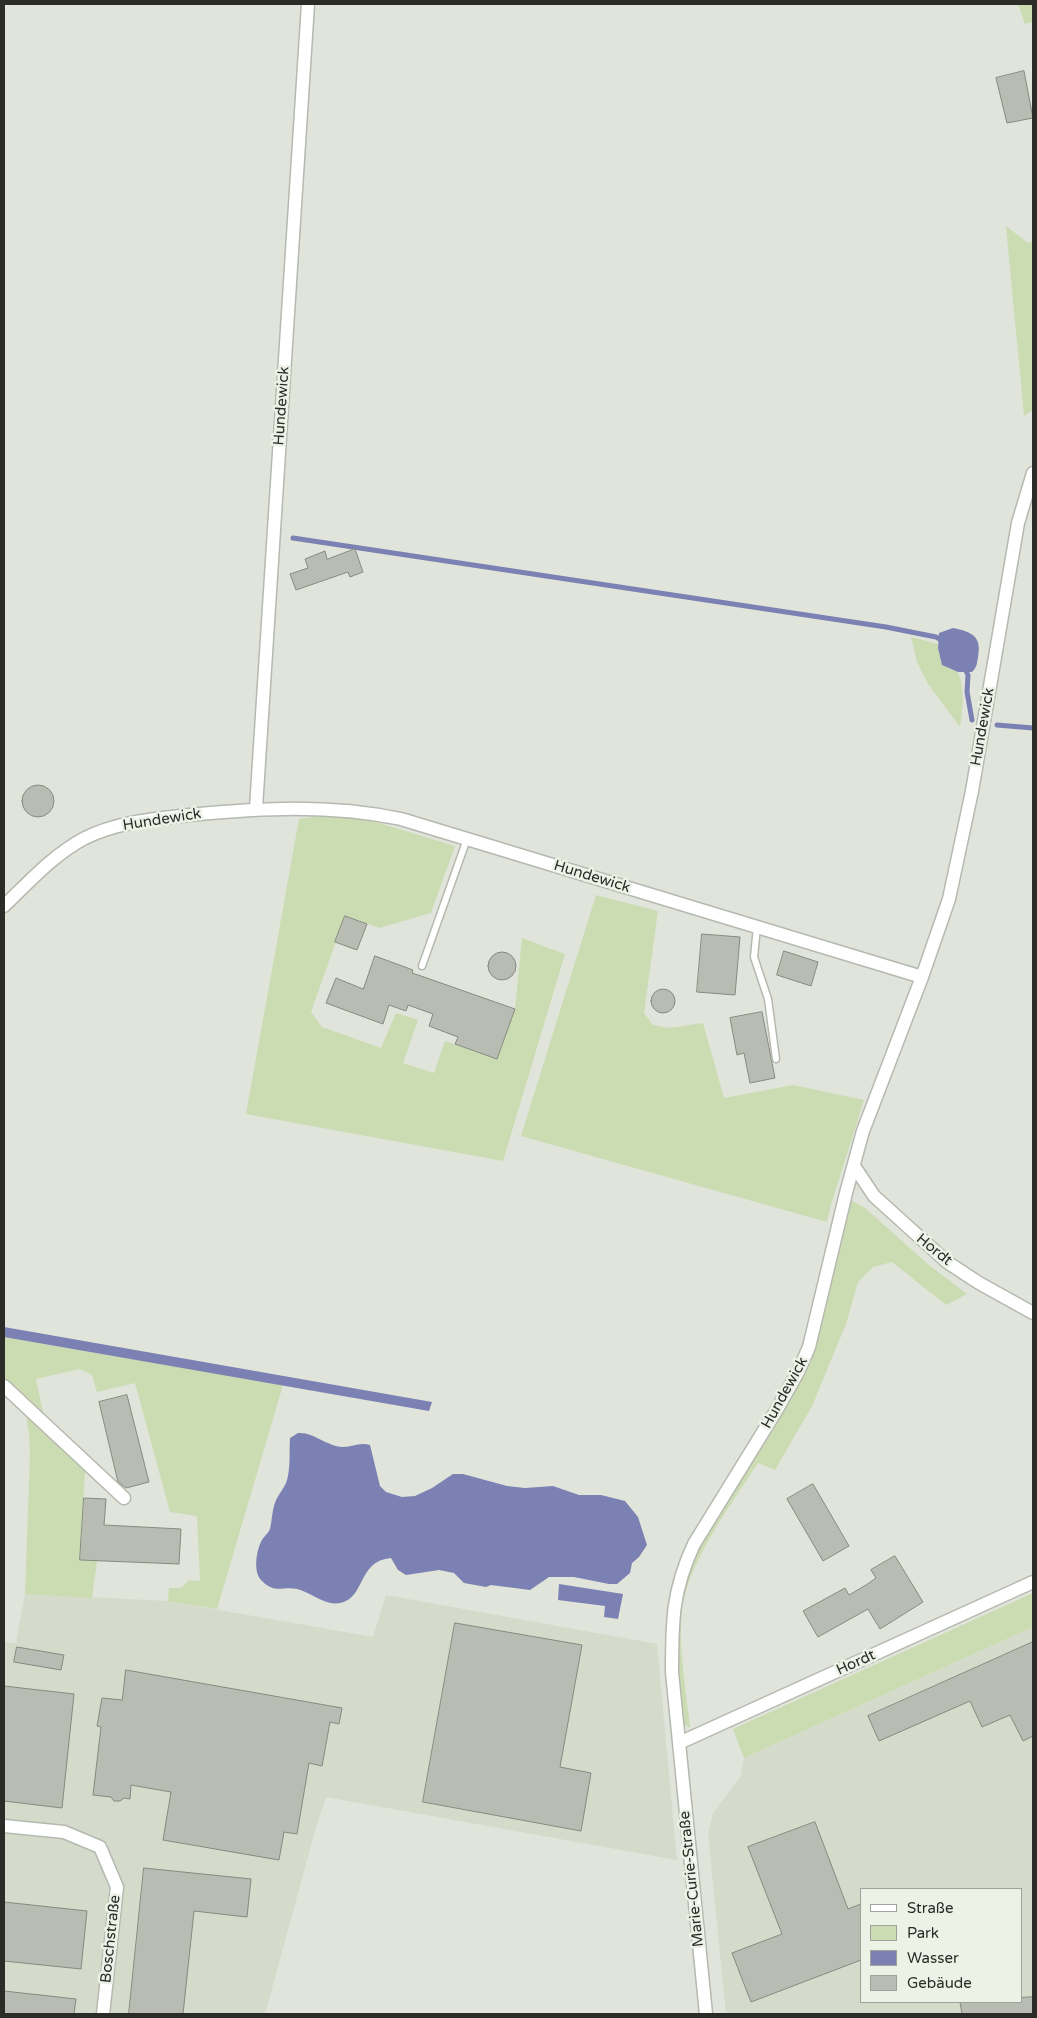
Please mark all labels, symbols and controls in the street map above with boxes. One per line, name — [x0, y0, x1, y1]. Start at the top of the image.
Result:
street label: Hundewick — [270, 366, 294, 446]
street label: Hundewick — [967, 687, 999, 767]
street label: Hundewick — [122, 805, 202, 835]
street label: Hundewick — [552, 857, 632, 897]
street label: Hordt — [912, 1230, 956, 1270]
street label: Hundewick — [758, 1354, 812, 1432]
street label: Hordt — [834, 1646, 878, 1680]
street label: Marie-Curie-Straße — [676, 1810, 708, 1948]
legend — [860, 1888, 1022, 2003]
street label: Boschstraße — [97, 1894, 125, 1984]
text: Straße — [907, 1899, 953, 1917]
text: Park — [907, 1924, 939, 1942]
text: Wasser — [907, 1949, 959, 1967]
text: Gebäude — [907, 1974, 972, 1992]

